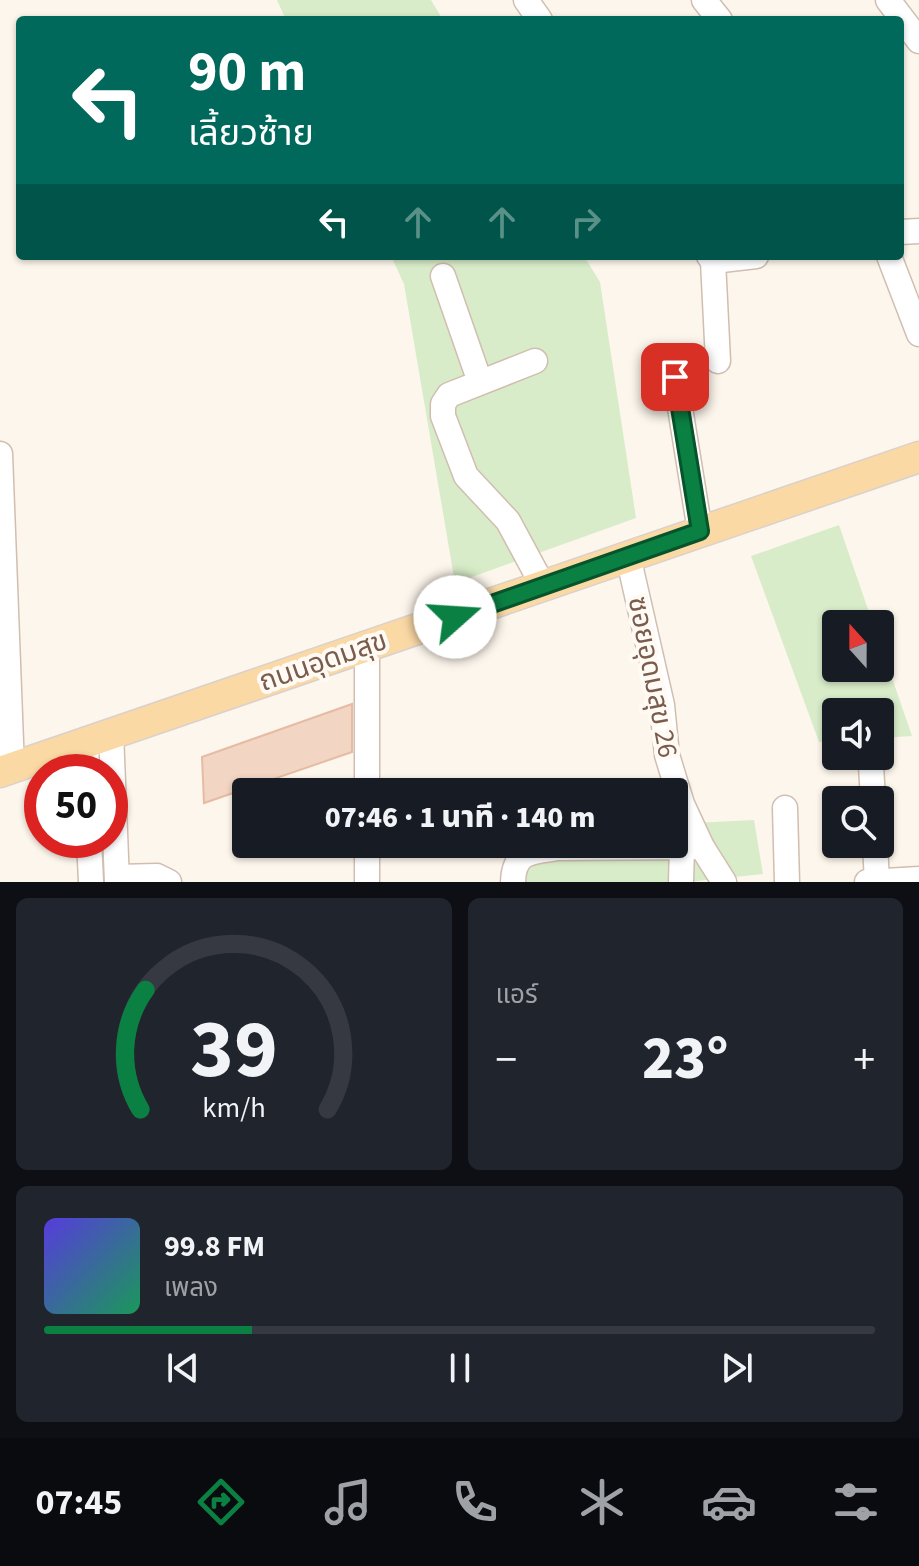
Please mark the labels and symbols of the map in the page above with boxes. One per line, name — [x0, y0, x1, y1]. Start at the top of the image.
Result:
pin — [641, 343, 709, 411]
position arrow — [413, 575, 497, 659]
street label: ซอยอุดมสุข 26 — [618, 593, 688, 761]
north arrow — [822, 610, 894, 682]
street label: ถนนอุดมสุข — [254, 620, 392, 702]
speed limit sign: 50 — [24, 754, 128, 858]

